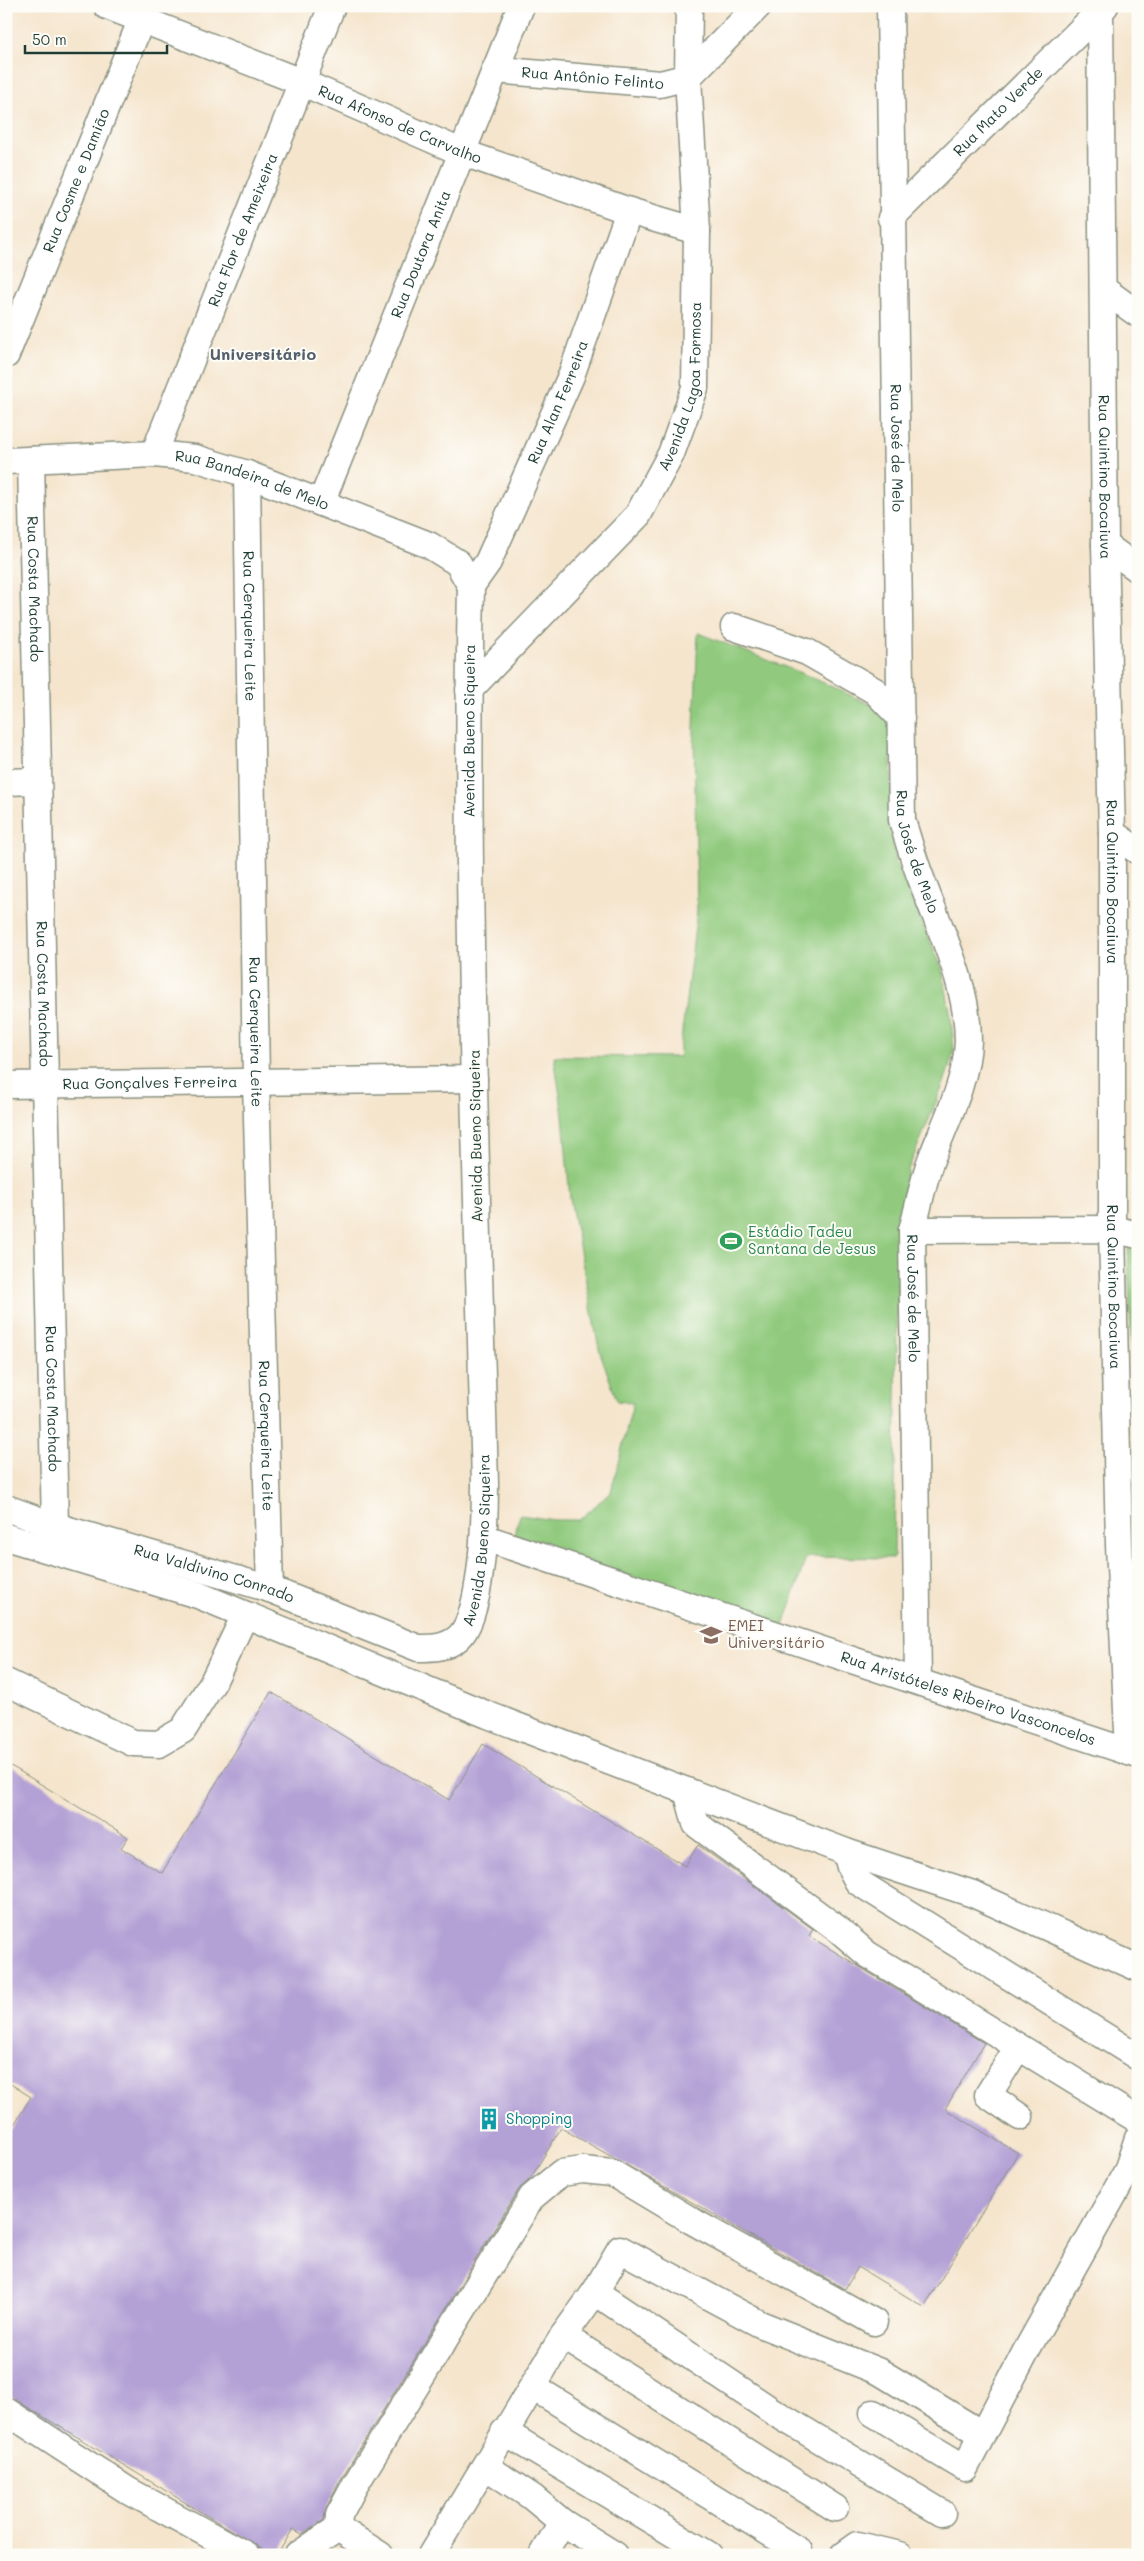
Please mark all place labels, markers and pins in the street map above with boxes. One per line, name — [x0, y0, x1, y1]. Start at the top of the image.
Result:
place label: Estádio Tadeu Santana de Jesus — [748, 1221, 876, 1258]
sports icon: Estádio Tadeu Santana de Jesus — [718, 1228, 744, 1254]
place label: EMEI Universitário — [728, 1615, 825, 1652]
school or university icon: EMEI Universitário — [698, 1622, 724, 1648]
building icon: Shopping — [476, 2106, 502, 2132]
place label: Shopping — [506, 2108, 572, 2128]

